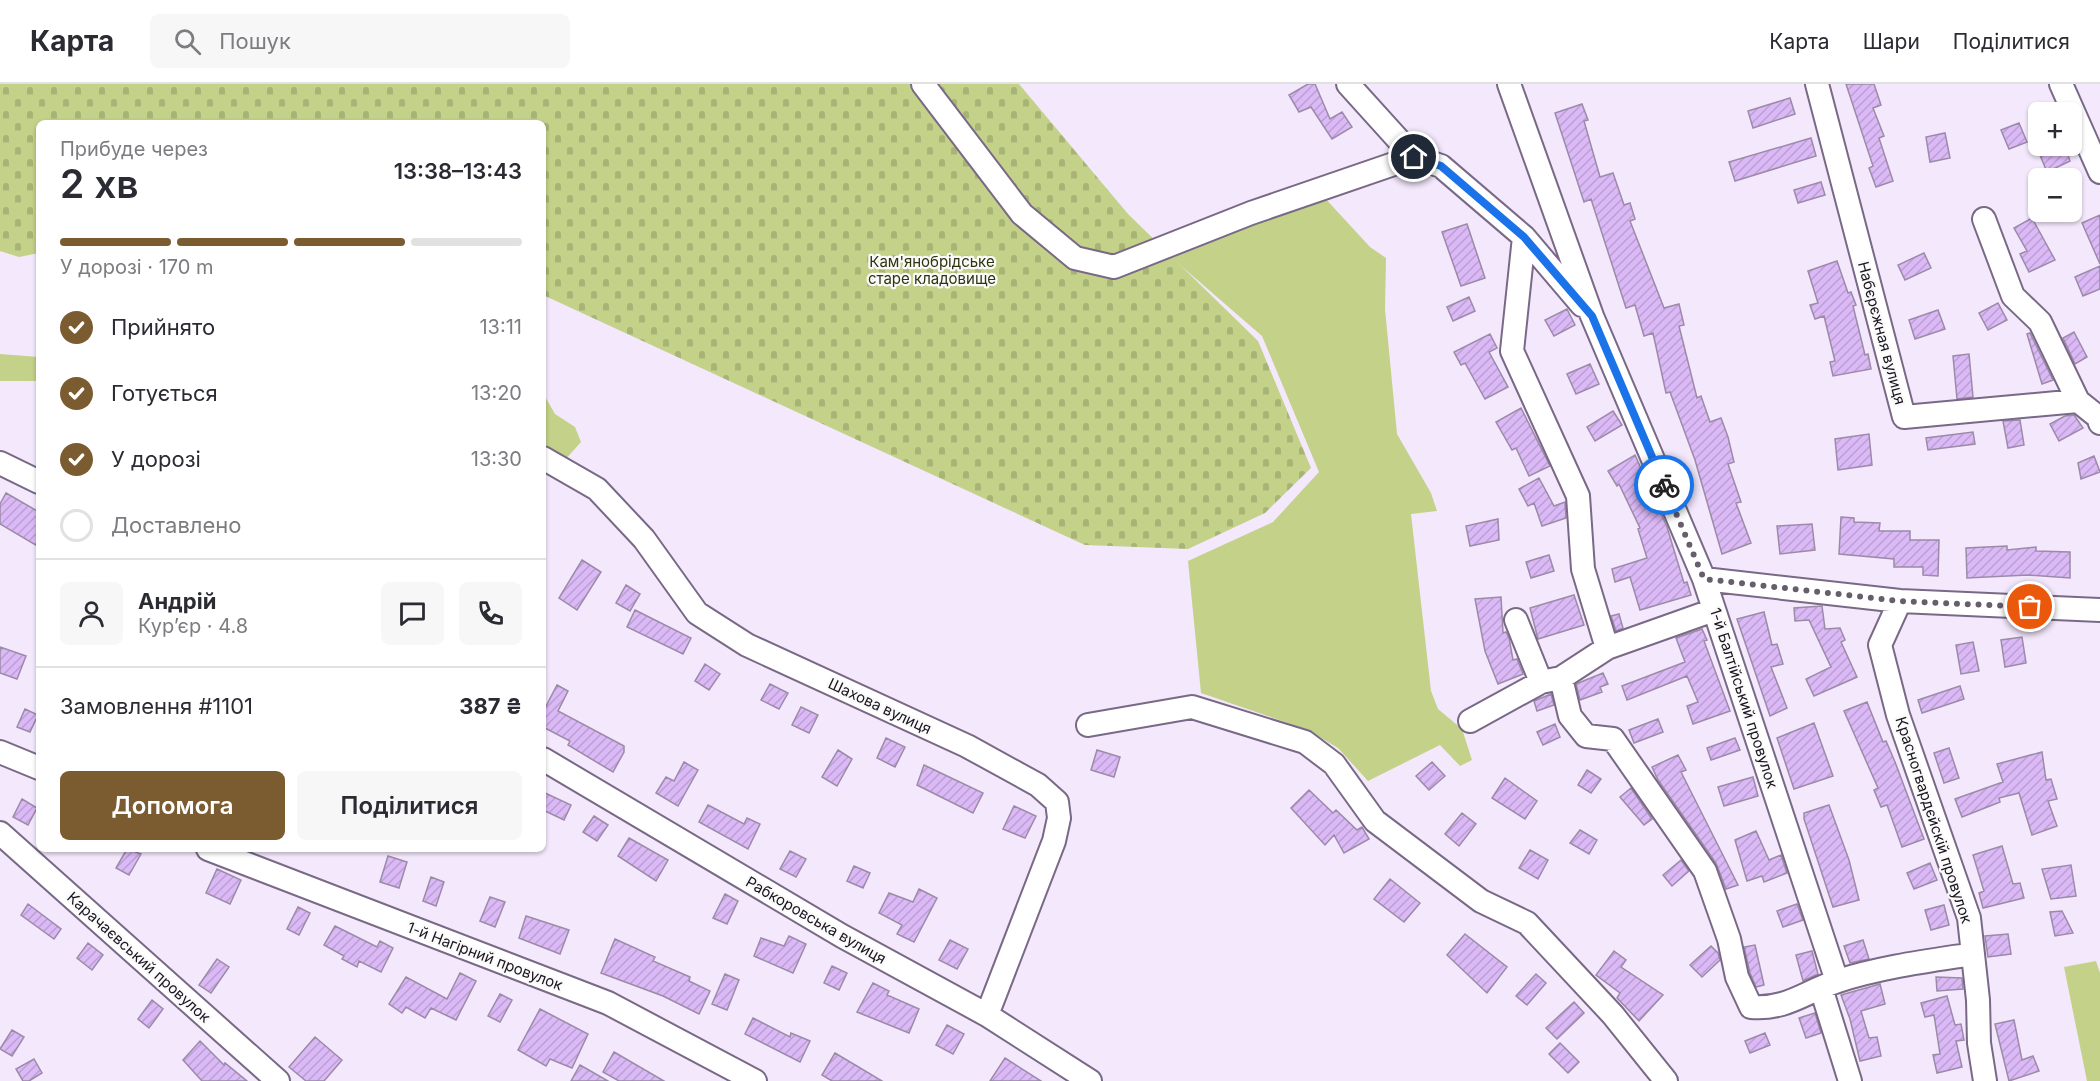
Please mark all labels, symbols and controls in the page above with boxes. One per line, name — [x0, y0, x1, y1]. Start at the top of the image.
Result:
search box — [150, 14, 570, 68]
text: Карта — [30, 24, 114, 58]
icon: search — [171, 25, 204, 58]
text: Пошук — [219, 28, 291, 54]
text: Карта — [1769, 29, 1830, 54]
text: Шари — [1863, 29, 1920, 54]
text: Поділитися — [1953, 29, 2070, 54]
map controls — [2028, 102, 2082, 222]
button: + — [2028, 102, 2082, 156]
pin — [1388, 131, 1439, 182]
text: Прибуде через — [60, 137, 208, 161]
icon: home — [1397, 140, 1430, 173]
text: 13:38–13:43 — [394, 158, 522, 184]
text: 2 хв — [60, 160, 139, 207]
button: − — [2028, 168, 2082, 222]
park label: Кам'янобрідське старе кладовище — [868, 252, 996, 288]
text: У дорозі · 170 m — [60, 255, 214, 279]
street label: Набєрєжная вулиця — [1854, 259, 1910, 407]
icon: check — [60, 311, 93, 344]
text: Прийнято — [111, 314, 215, 340]
text: 13:11 — [479, 315, 522, 339]
icon: check — [60, 377, 93, 410]
text: Готується — [111, 380, 218, 406]
text: 13:20 — [471, 381, 522, 405]
icon: check — [60, 443, 93, 476]
text: У дорозі — [111, 446, 201, 472]
text: 13:30 — [471, 447, 522, 471]
courier — [1634, 455, 1694, 515]
icon: bike — [1648, 469, 1681, 502]
text: Доставлено — [111, 512, 242, 538]
pin — [2004, 581, 2055, 632]
button: person — [60, 582, 123, 645]
button: chat — [381, 582, 444, 645]
button: phone — [459, 582, 522, 645]
text: Андрій — [138, 588, 216, 614]
icon: bag — [2013, 590, 2046, 623]
street label: 1-й Балтійський провулок — [1706, 605, 1782, 791]
text: Кур’єр · 4.8 — [138, 614, 248, 638]
street label: Шахова вулиця — [825, 674, 935, 738]
text: Замовлення #1101 — [60, 693, 253, 719]
text: 387 ₴ — [459, 693, 522, 719]
street label: Красногвардєйскій провулок — [1892, 714, 1976, 926]
button: Допомога — [60, 771, 285, 840]
button: Поділитися — [297, 771, 522, 840]
street label: Рабкоровська вулиця — [742, 872, 890, 968]
street label: Карачаєвський провулок — [63, 888, 215, 1026]
street label: 1-й Нагірний провулок — [405, 918, 565, 994]

